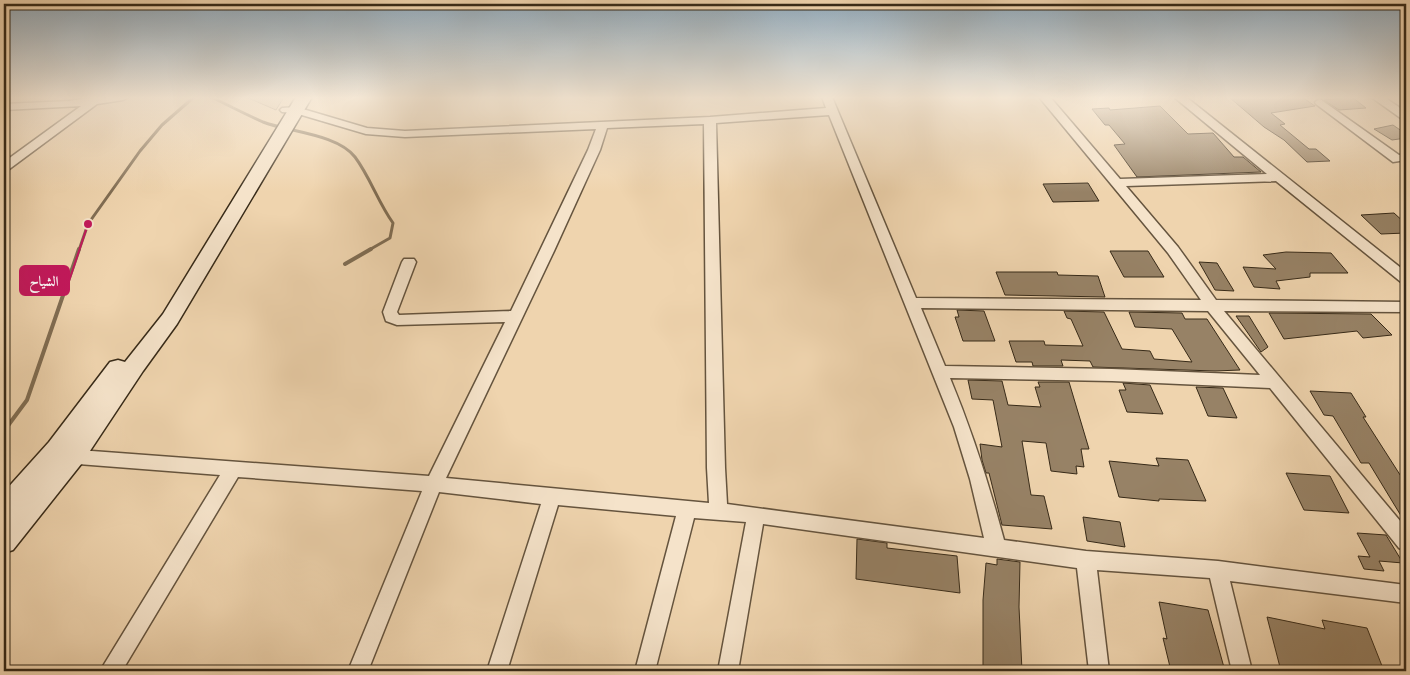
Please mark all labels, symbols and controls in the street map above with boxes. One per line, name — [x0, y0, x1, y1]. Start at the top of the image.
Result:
callout: الشياح — [20, 266, 69, 295]
text: الشياح — [29, 272, 59, 294]

